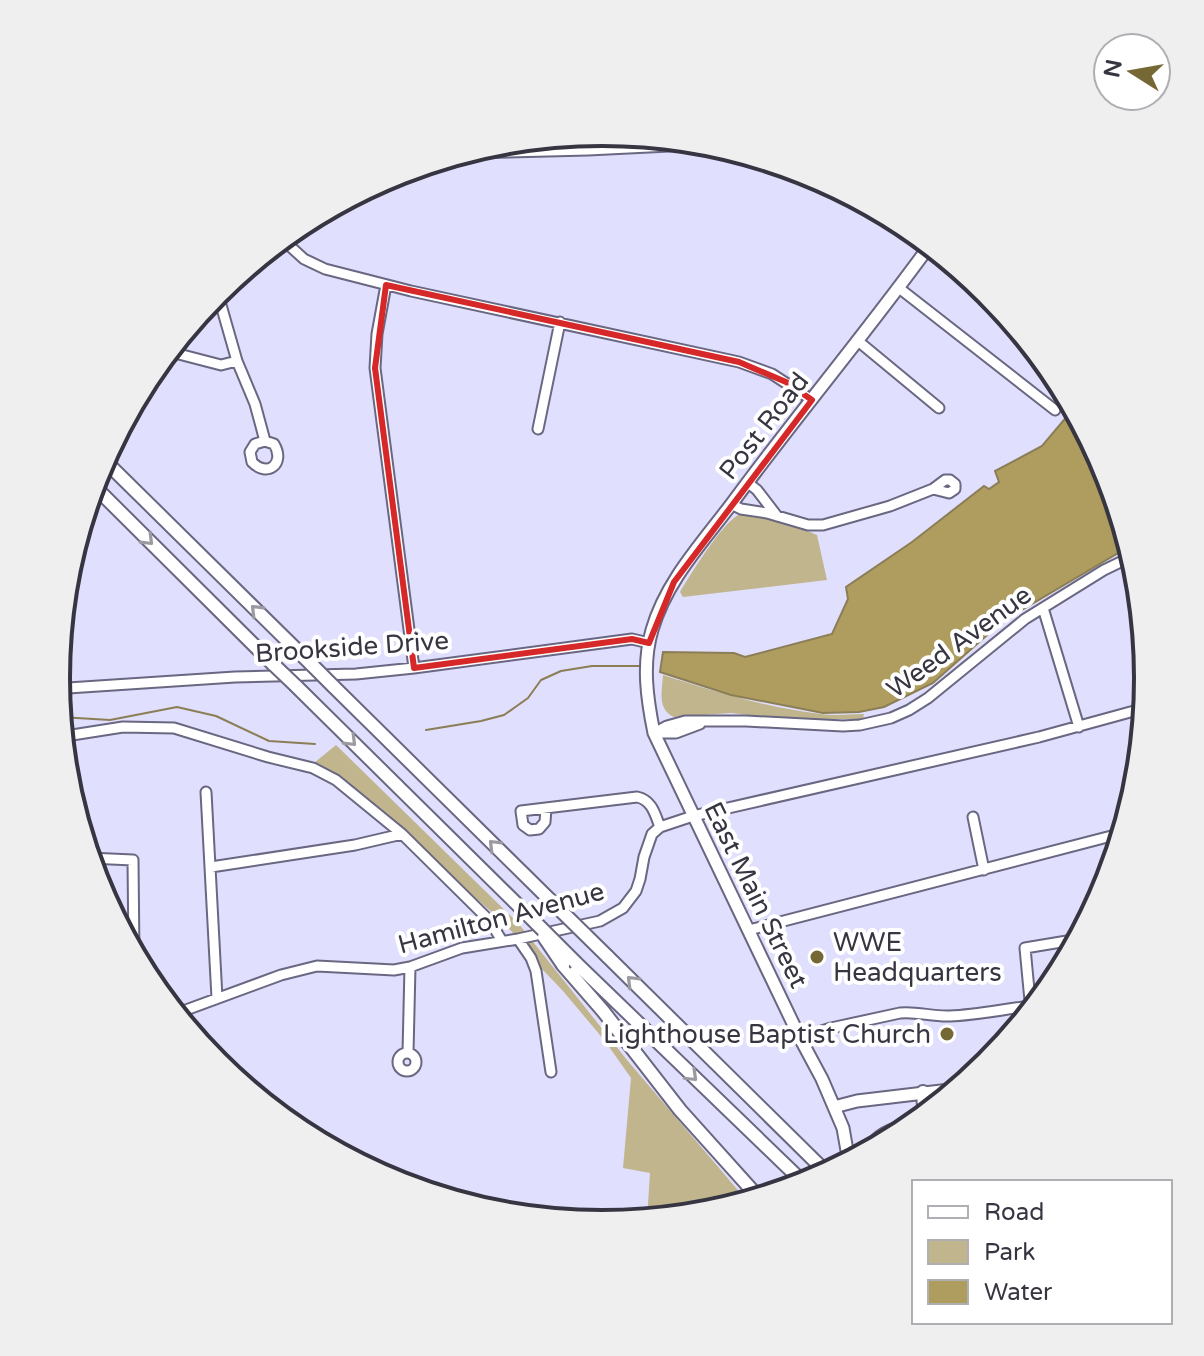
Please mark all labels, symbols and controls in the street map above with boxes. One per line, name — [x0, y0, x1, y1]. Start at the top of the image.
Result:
north arrow — [1092, 32, 1172, 112]
text: N — [1099, 57, 1128, 80]
street label: Post Road — [713, 366, 815, 486]
one-way arrow — [139, 531, 153, 545]
street label: Weed Avenue — [881, 579, 1037, 705]
one-way arrow — [251, 605, 265, 619]
street label: Brookside Drive — [254, 625, 450, 669]
one-way arrow — [342, 732, 357, 746]
street label: East Main Street — [698, 797, 814, 993]
one-way arrow — [489, 840, 503, 854]
street label: Hamilton Avenue — [394, 876, 608, 960]
place label: WWE Headquarters — [833, 927, 1002, 988]
marker: WWE Headquarters — [808, 948, 826, 966]
one-way arrow — [627, 976, 641, 990]
place label: Lighthouse Baptist Church — [603, 1019, 931, 1050]
marker: Lighthouse Baptist Church — [938, 1025, 956, 1043]
one-way arrow — [683, 1067, 697, 1081]
legend — [912, 1180, 1172, 1324]
text: Road — [984, 1198, 1044, 1227]
text: Park — [984, 1238, 1035, 1267]
text: Water — [984, 1278, 1053, 1307]

